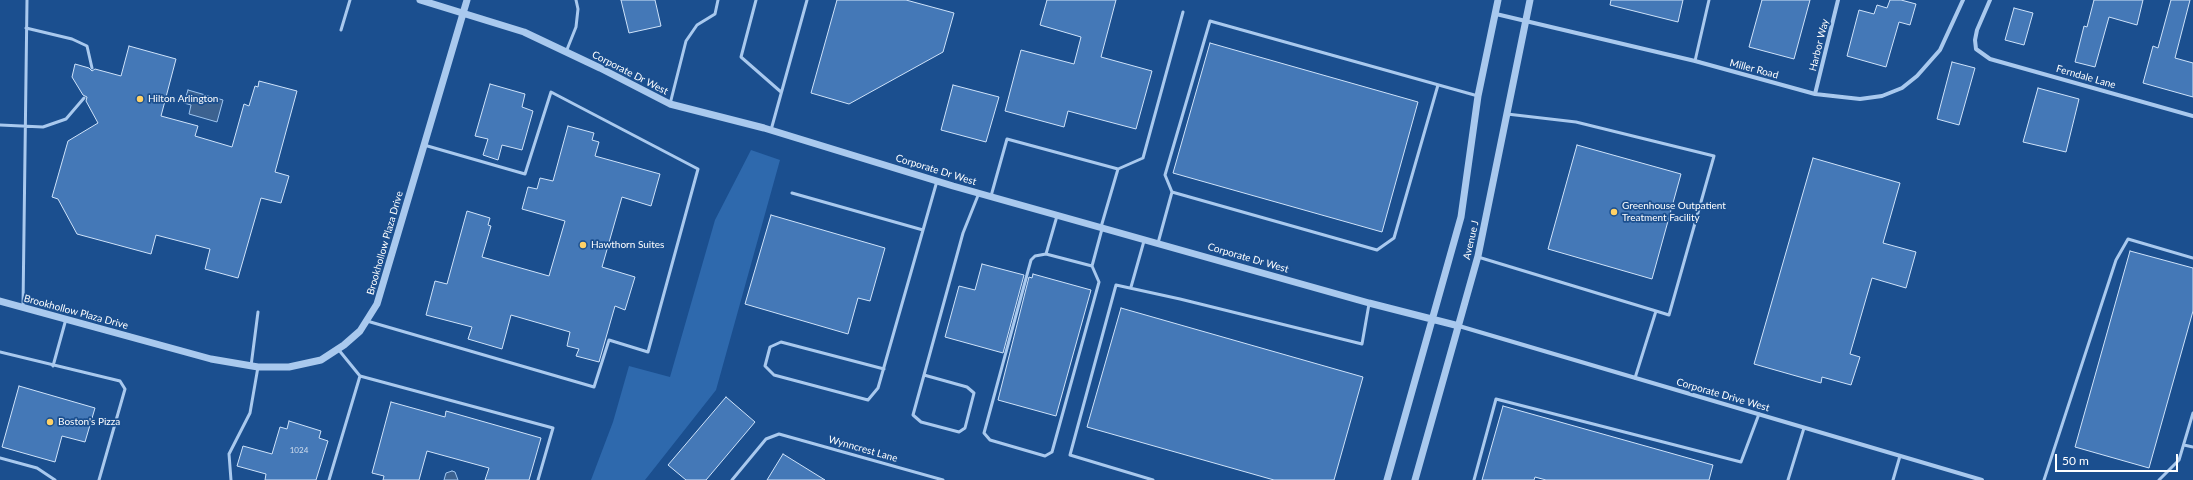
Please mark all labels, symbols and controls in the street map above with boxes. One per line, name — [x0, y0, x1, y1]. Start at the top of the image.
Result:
street label: Harbor Way — [1807, 18, 1831, 72]
street label: Corporate Dr West — [590, 49, 670, 97]
street label: Miller Road — [1728, 57, 1780, 81]
street label: Ferndale Lane — [2055, 63, 2117, 91]
place label: Hilton Arlington — [148, 93, 218, 105]
marker: Hilton Arlington — [135, 94, 145, 104]
street label: Corporate Dr West — [894, 152, 978, 188]
street label: Brookhollow Plaza Drive — [364, 190, 406, 296]
place label: Greenhouse Outpatient Treatment Facility — [1622, 200, 1726, 224]
marker: Greenhouse Outpatient Treatment Facility — [1609, 207, 1619, 217]
street label: Avenue J — [1461, 219, 1481, 261]
place label: Hawthorn Suites — [591, 239, 664, 251]
marker: Hawthorn Suites — [578, 240, 588, 250]
street label: Corporate Dr West — [1206, 241, 1290, 275]
street label: Brookhollow Plaza Drive — [23, 292, 129, 332]
street label: Corporate Drive West — [1675, 376, 1771, 414]
place label: Boston's Pizza — [58, 416, 120, 428]
marker: Boston's Pizza — [45, 417, 55, 427]
street label: Wynncrest Lane — [827, 433, 899, 465]
house number: 1024 — [290, 445, 308, 455]
scale bar — [2057, 446, 2180, 472]
text: 50 m — [2062, 453, 2089, 468]

